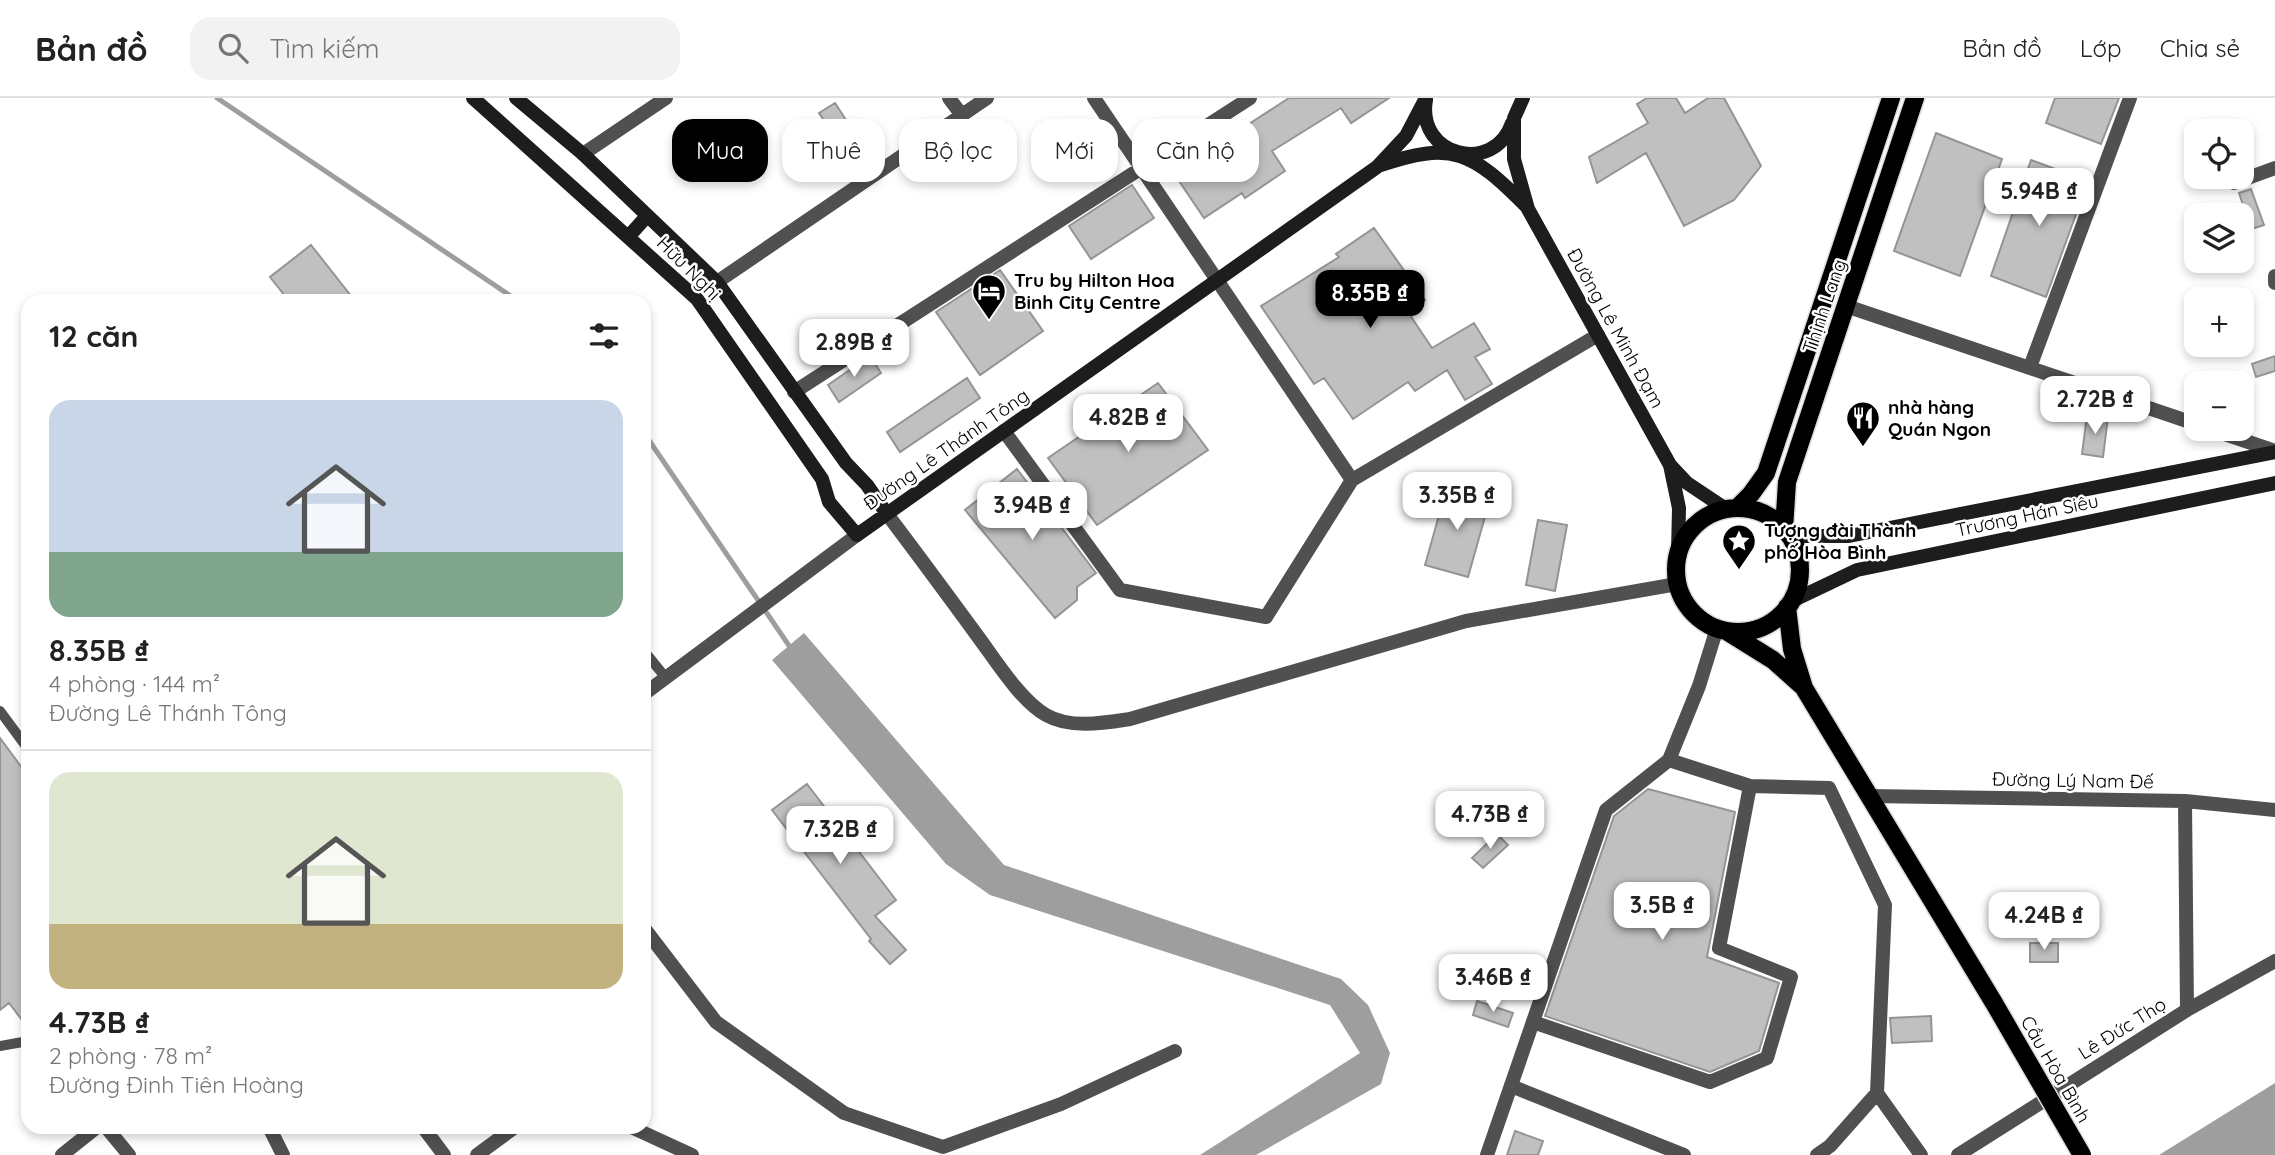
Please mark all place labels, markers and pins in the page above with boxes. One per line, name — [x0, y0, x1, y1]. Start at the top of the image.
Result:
pin: 5.94B ₫ — [1974, 169, 2104, 228]
place label: Tru by Hilton Hoa Binh City Centre — [1014, 268, 1175, 314]
pin: 8.35B ₫ — [1305, 271, 1435, 330]
hotel icon: Tru by Hilton Hoa Binh City Centre — [970, 272, 1008, 321]
pin: 2.89B ₫ — [789, 320, 919, 379]
pin: 2.72B ₫ — [2030, 376, 2160, 436]
pin: 4.82B ₫ — [1063, 394, 1193, 454]
place label: nhà hàng Quán Ngon — [1888, 395, 1991, 441]
restaurant icon: nhà hàng Quán Ngon — [1844, 399, 1882, 448]
pin: 3.35B ₫ — [1392, 472, 1522, 532]
pin: 3.94B ₫ — [967, 482, 1097, 542]
place label: Tượng đài Thành phố Hòa Bình — [1764, 518, 1916, 564]
place icon: Tượng đài Thành phố Hòa Bình — [1720, 522, 1758, 571]
pin: 4.73B ₫ — [1425, 792, 1555, 851]
pin: 7.32B ₫ — [775, 806, 905, 866]
pin: 3.5B ₫ — [1605, 882, 1719, 942]
pin: 4.24B ₫ — [1979, 892, 2109, 952]
pin: 3.46B ₫ — [1428, 954, 1558, 1014]

